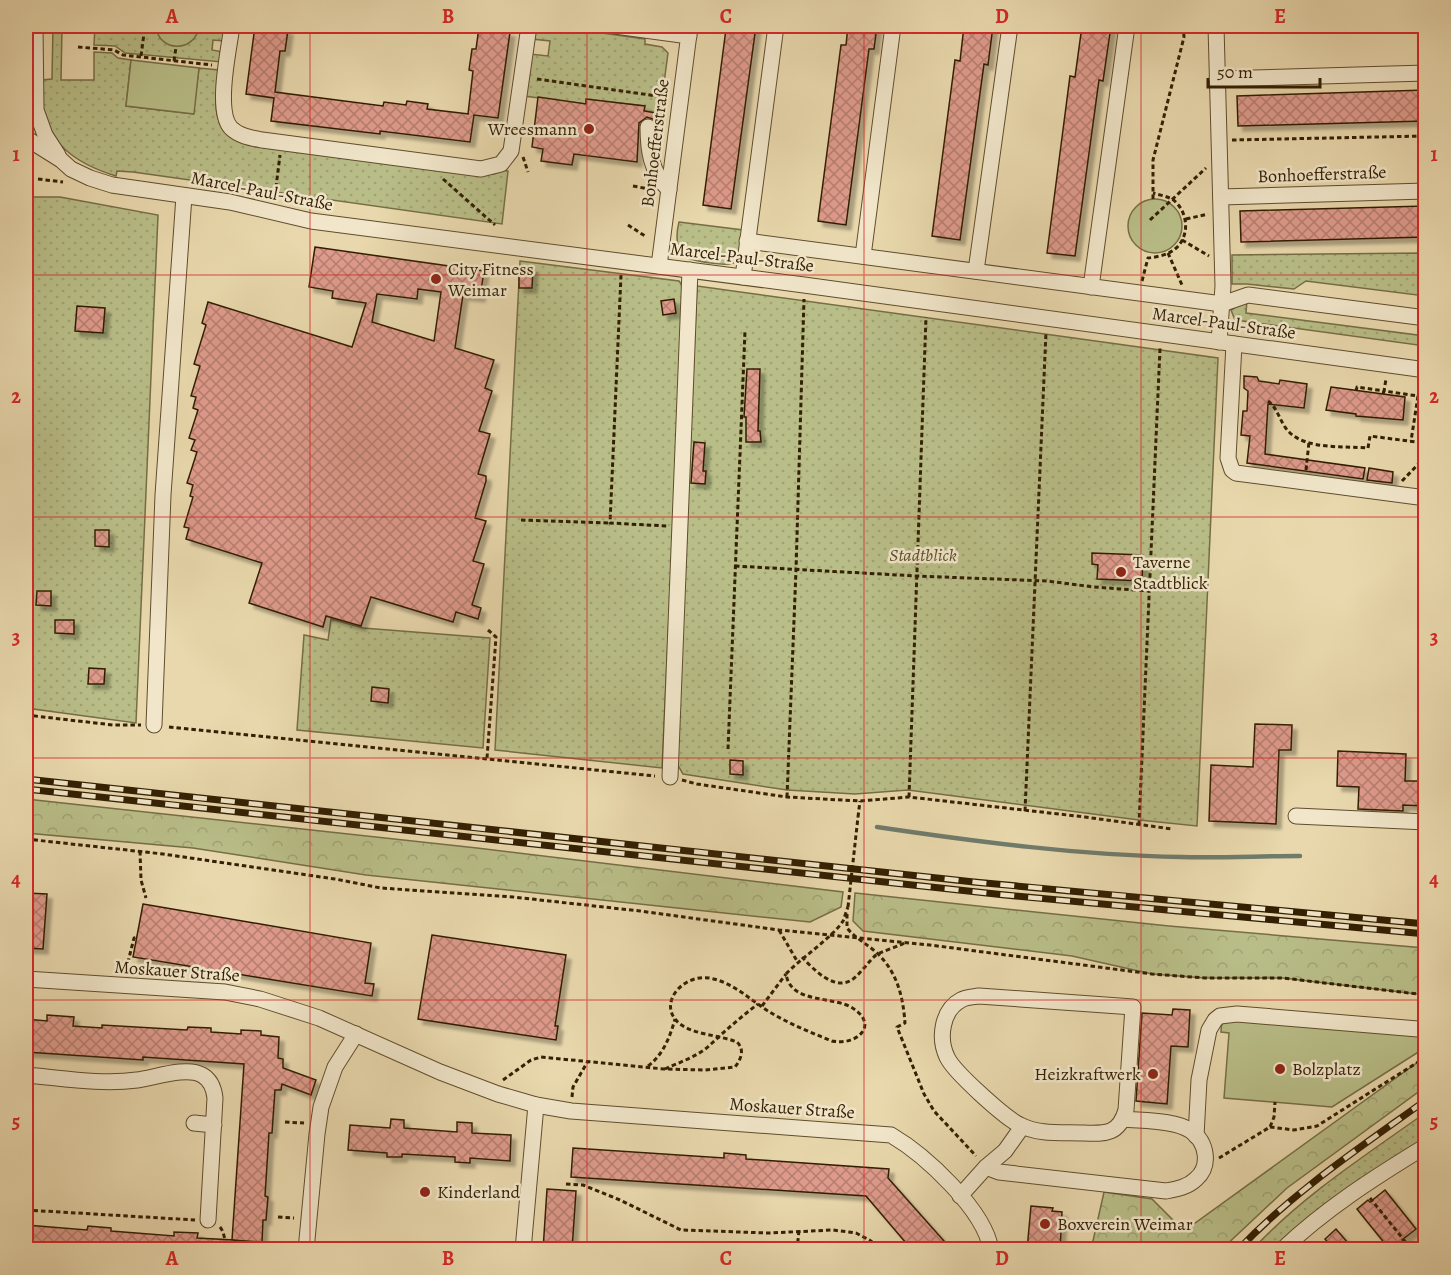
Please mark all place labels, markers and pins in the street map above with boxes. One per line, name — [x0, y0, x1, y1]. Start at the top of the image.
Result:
place label: Wreesmann — [487, 117, 577, 141]
marker: Wreesmann — [582, 122, 596, 136]
place label: City Fitness Weimar — [447, 257, 534, 302]
marker: City Fitness Weimar — [429, 272, 443, 286]
place label: Taverne Stadtblick — [1133, 550, 1208, 595]
marker: Taverne Stadtblick — [1114, 565, 1128, 579]
place label: Bolzplatz — [1292, 1057, 1361, 1081]
place label: Heizkraftwerk — [1034, 1062, 1141, 1086]
marker: Bolzplatz — [1273, 1062, 1287, 1076]
marker: Heizkraftwerk — [1146, 1067, 1160, 1081]
place label: Kinderland — [437, 1180, 521, 1204]
marker: Kinderland — [418, 1185, 432, 1199]
place label: Boxverein Weimar — [1057, 1212, 1193, 1236]
marker: Boxverein Weimar — [1038, 1217, 1052, 1231]

